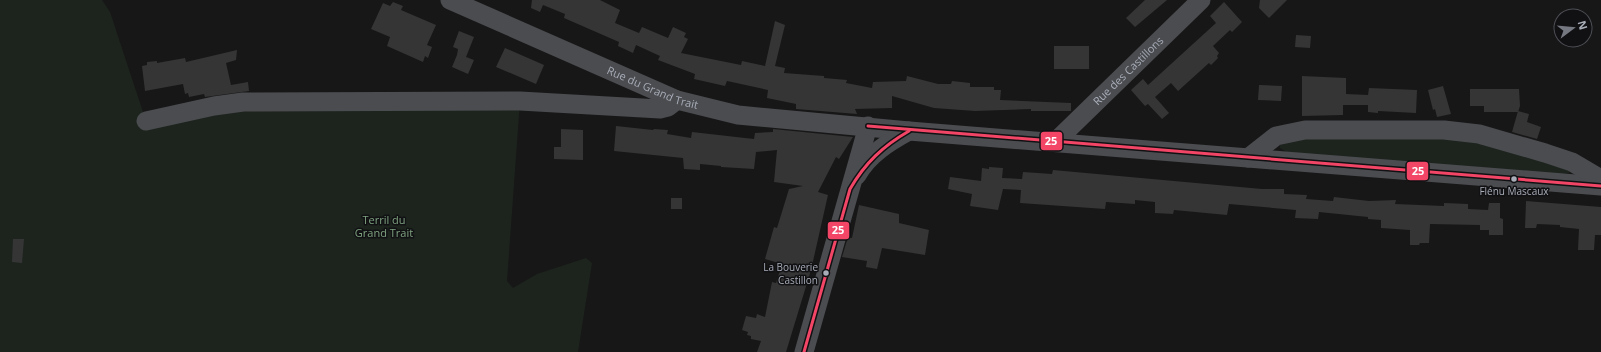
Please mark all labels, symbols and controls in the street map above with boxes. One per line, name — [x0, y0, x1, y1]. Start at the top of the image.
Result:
north arrow — [1553, 8, 1593, 48]
text: N — [1575, 19, 1592, 31]
street label: Rue des Castillons — [1089, 33, 1166, 108]
street label: Rue du Grand Trait — [605, 62, 700, 112]
line badge: 25 — [1040, 131, 1063, 151]
text: 25 — [1045, 133, 1057, 148]
line badge: 25 — [1406, 161, 1429, 181]
text: 25 — [1412, 163, 1424, 178]
marker: Flénu Mascaux — [1509, 174, 1519, 184]
place label: Flénu Mascaux — [1479, 184, 1549, 198]
park label: Terril du Grand Trait — [355, 212, 413, 240]
line badge: 25 — [827, 221, 850, 240]
text: 25 — [832, 222, 844, 237]
place label: La Bouverie Castillon — [763, 260, 818, 287]
marker: La Bouverie Castillon — [821, 268, 831, 278]

